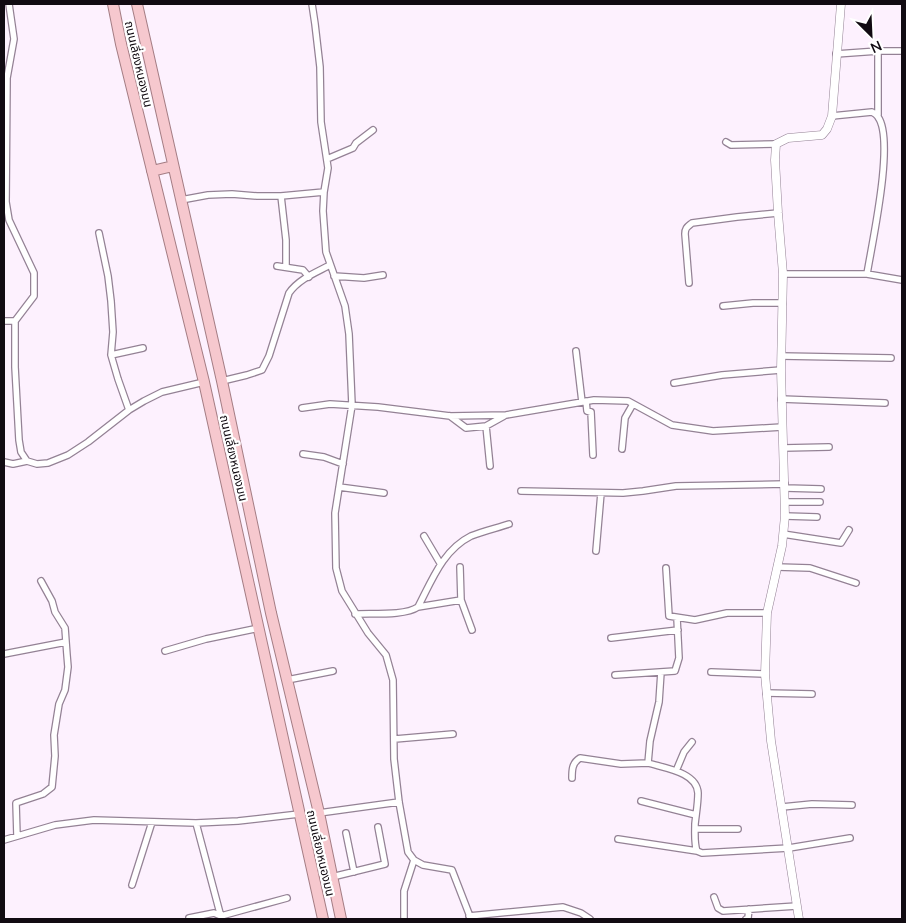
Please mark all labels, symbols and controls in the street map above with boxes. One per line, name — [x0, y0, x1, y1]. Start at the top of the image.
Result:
north arrow — [846, 10, 896, 60]
street label: ถนนเลี่ยงหนองมน — [122, 19, 157, 109]
text: N — [868, 37, 885, 57]
street label: ถนนเลี่ยงหนองมน — [217, 413, 252, 503]
street label: ถนนเลี่ยงหนองมน — [304, 808, 339, 898]

